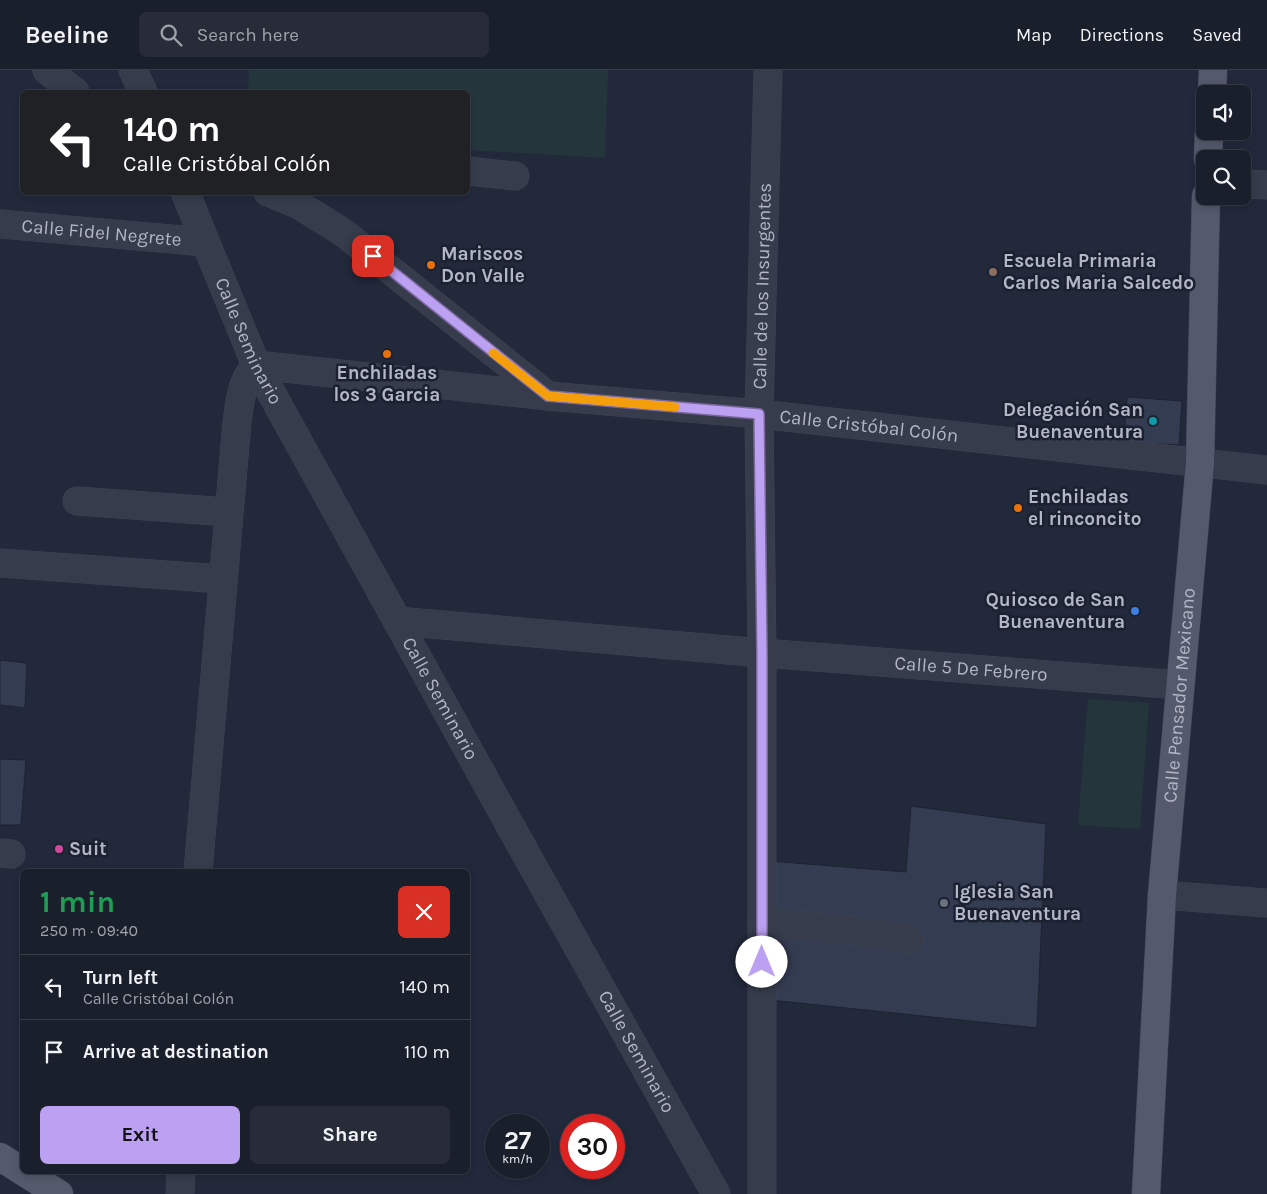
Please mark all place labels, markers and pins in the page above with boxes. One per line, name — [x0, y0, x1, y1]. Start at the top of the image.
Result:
pin — [352, 235, 394, 277]
place label: Mariscos Don Valle — [441, 243, 525, 287]
place label: Escuela Primaria Carlos Maria Salcedo — [1003, 250, 1194, 294]
marker: Mariscos Don Valle — [425, 259, 437, 271]
marker: Escuela Primaria Carlos Maria Salcedo — [987, 266, 999, 278]
marker: Enchiladas los 3 Garcia — [381, 348, 393, 360]
place label: Enchiladas los 3 Garcia — [334, 362, 440, 406]
place label: Delegación San Buenaventura — [1003, 399, 1143, 443]
marker: Delegación San Buenaventura — [1147, 415, 1159, 427]
place label: Enchiladas el rinconcito — [1028, 486, 1141, 530]
marker: Enchiladas el rinconcito — [1012, 502, 1024, 514]
place label: Quiosco de San Buenaventura — [986, 589, 1125, 633]
marker: Quiosco de San Buenaventura — [1129, 605, 1141, 617]
place label: Suit — [69, 838, 107, 860]
marker: Suit — [53, 843, 65, 855]
place label: Iglesia San Buenaventura — [954, 881, 1081, 925]
marker: Iglesia San Buenaventura — [938, 897, 950, 909]

